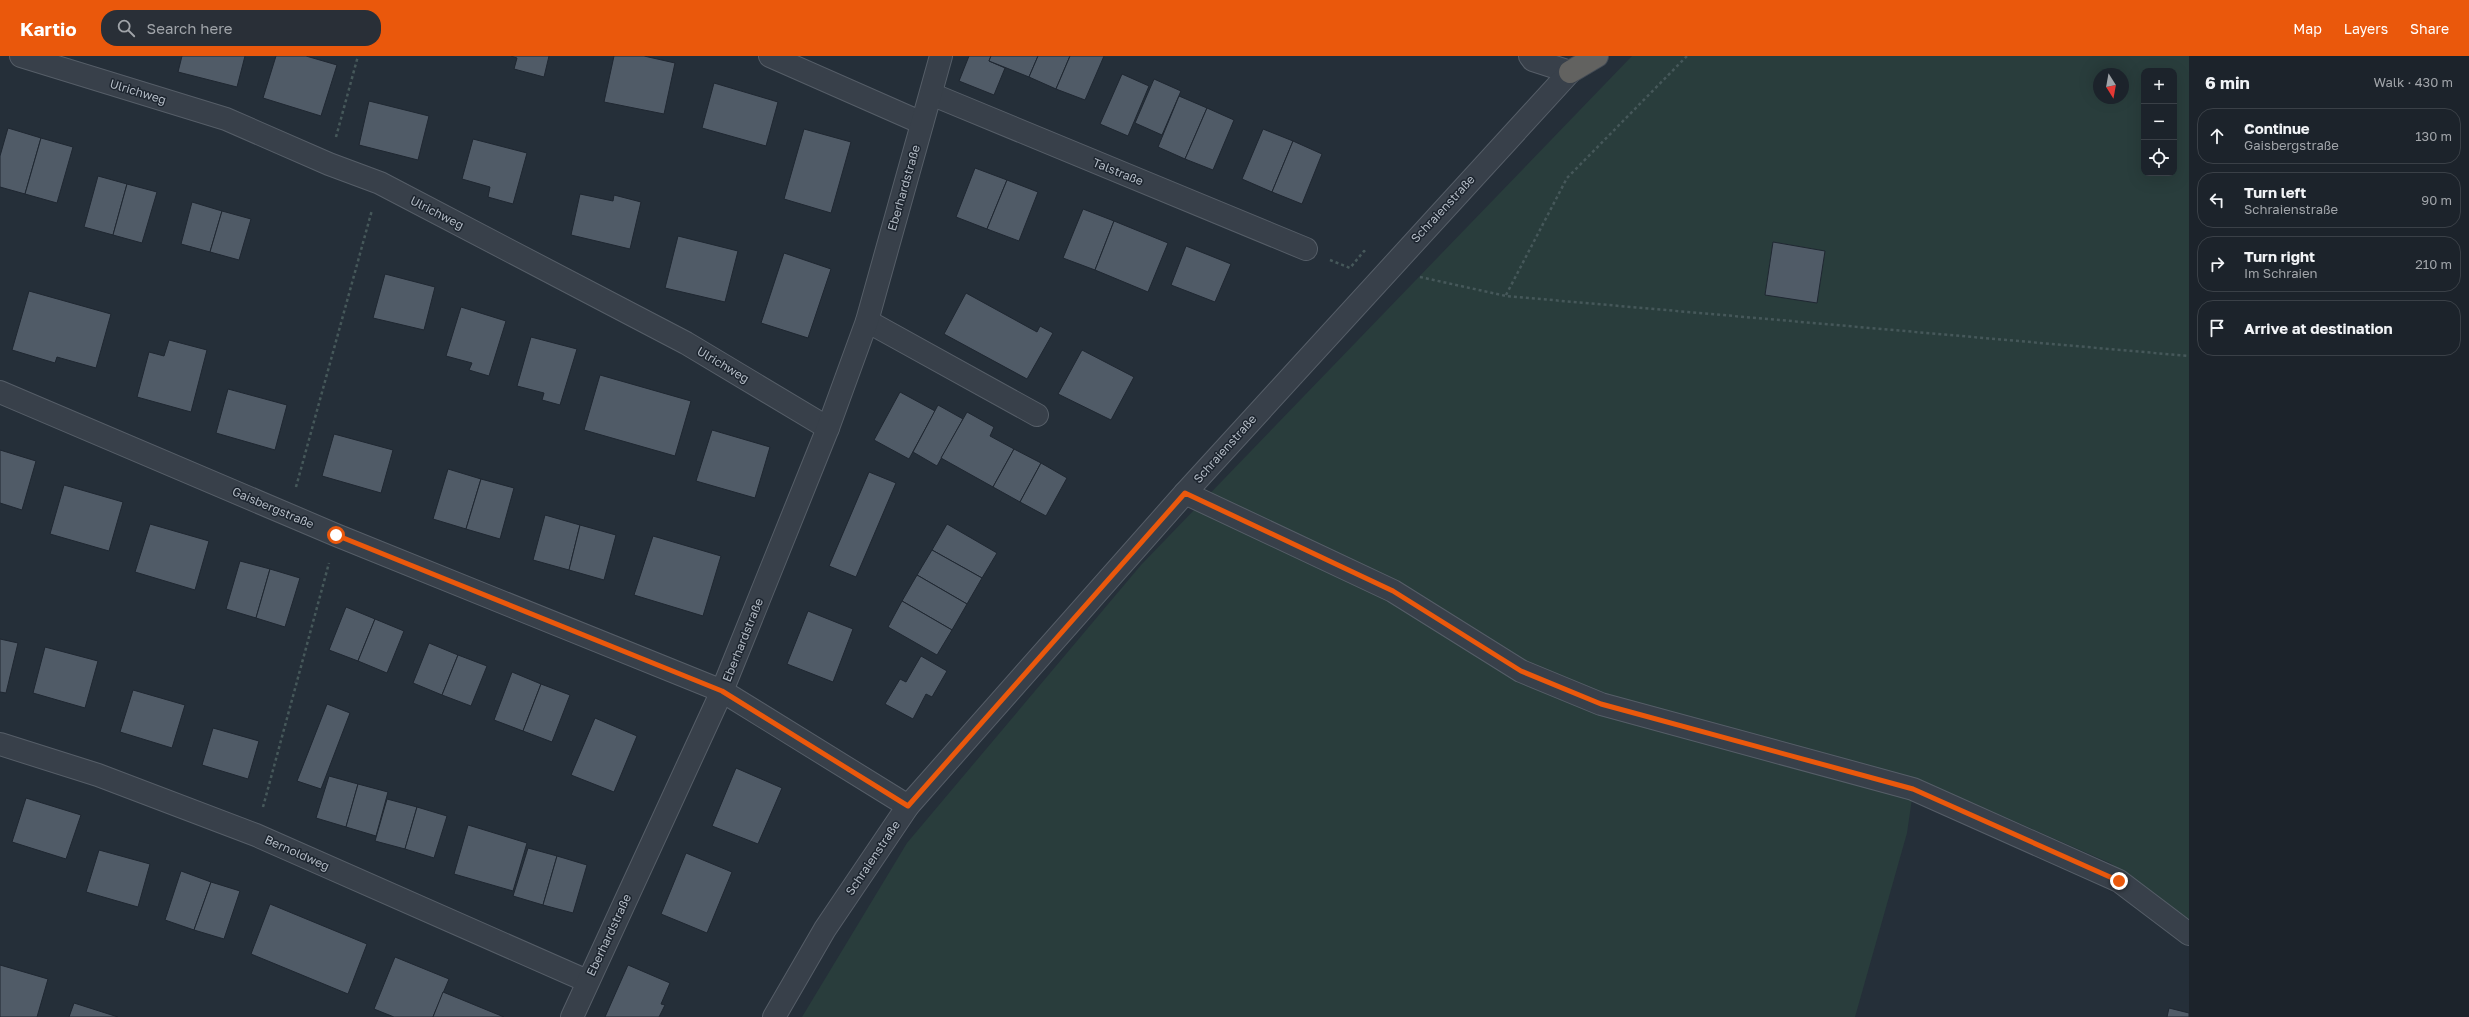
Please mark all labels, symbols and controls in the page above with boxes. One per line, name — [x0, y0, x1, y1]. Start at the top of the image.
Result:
search box — [101, 10, 381, 46]
text: Kartio — [20, 17, 77, 40]
icon: search — [115, 17, 137, 39]
text: Search here — [147, 19, 233, 37]
text: Map — [2293, 20, 2322, 37]
text: Layers — [2344, 20, 2388, 37]
text: Share — [2410, 20, 2449, 37]
north arrow — [2093, 68, 2129, 104]
map controls — [2141, 68, 2177, 176]
button: + — [2141, 68, 2177, 104]
text: 6 min — [2205, 72, 2250, 93]
text: Walk · 430 m — [2373, 74, 2453, 90]
street label: Ulrichweg — [108, 76, 168, 107]
button: − — [2141, 104, 2177, 140]
text: Continue — [2244, 119, 2310, 137]
icon: ahead — [2206, 125, 2228, 147]
text: 130 m — [2415, 128, 2452, 144]
text: Gaisbergstraße — [2244, 137, 2339, 153]
button: locate — [2141, 140, 2177, 176]
street label: Eberhardstraße — [884, 143, 923, 233]
street label: Talstraße — [1091, 155, 1146, 189]
street label: Schraienstraße — [1408, 172, 1478, 246]
text: Turn left — [2244, 183, 2306, 201]
icon: left — [2206, 189, 2228, 211]
text: 90 m — [2421, 192, 2452, 208]
street label: Ulrichweg — [408, 193, 467, 232]
text: Schraienstraße — [2244, 201, 2338, 217]
text: Turn right — [2244, 247, 2315, 265]
icon: right — [2206, 253, 2228, 275]
text: 210 m — [2415, 256, 2452, 272]
text: Im Schraien — [2244, 265, 2318, 281]
icon: arrive — [2206, 317, 2228, 339]
text: Arrive at destination — [2244, 319, 2393, 337]
street label: Ulrichweg — [694, 343, 752, 386]
street label: Schraienstraße — [1190, 411, 1259, 486]
street label: Gaisbergstraße — [230, 484, 316, 532]
route start — [327, 526, 345, 544]
street label: Eberhardstraße — [719, 596, 766, 684]
street label: Schraienstraße — [842, 817, 903, 898]
street label: Bernoldweg — [262, 832, 332, 873]
route end — [2110, 872, 2128, 890]
street label: Eberhardstraße — [583, 891, 634, 978]

